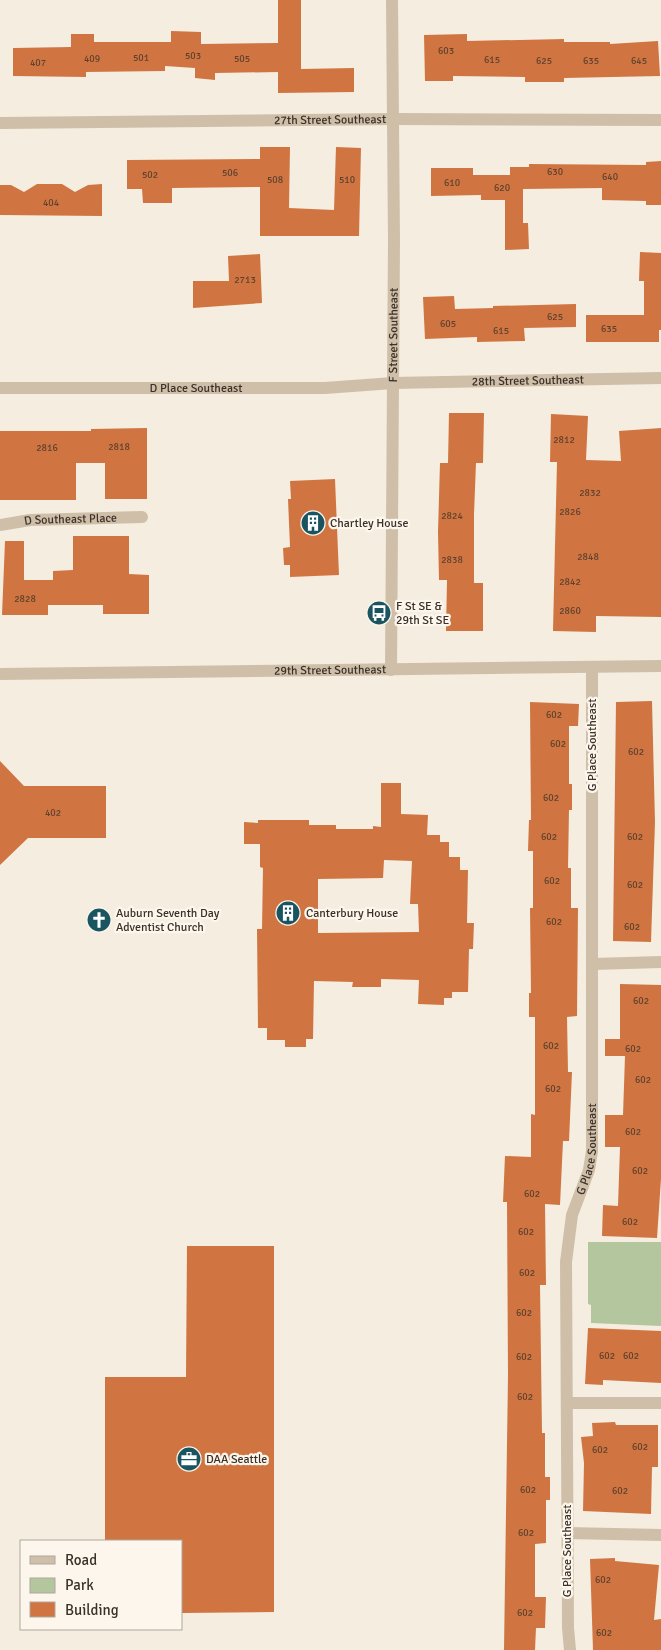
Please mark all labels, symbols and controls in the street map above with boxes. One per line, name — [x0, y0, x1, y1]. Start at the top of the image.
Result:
house number: 603 — [438, 45, 454, 57]
house number: 503 — [185, 50, 201, 62]
house number: 501 — [133, 52, 149, 64]
house number: 409 — [84, 53, 100, 65]
house number: 505 — [234, 53, 250, 65]
house number: 615 — [484, 54, 500, 66]
house number: 625 — [536, 55, 552, 67]
house number: 635 — [583, 55, 599, 67]
house number: 645 — [631, 55, 647, 67]
house number: 407 — [30, 57, 46, 69]
street label: 27th Street Southeast — [274, 112, 386, 128]
house number: 630 — [547, 166, 563, 178]
house number: 506 — [222, 167, 238, 179]
house number: 502 — [142, 169, 158, 181]
house number: 640 — [602, 171, 618, 183]
house number: 508 — [267, 174, 283, 186]
house number: 510 — [339, 174, 355, 186]
house number: 610 — [444, 177, 460, 189]
house number: 620 — [494, 182, 510, 194]
house number: 404 — [43, 197, 60, 209]
house number: 2713 — [234, 274, 256, 286]
street label: F Street Southeast — [386, 288, 402, 382]
house number: 625 — [547, 311, 563, 323]
house number: 605 — [440, 318, 456, 330]
house number: 635 — [601, 323, 617, 335]
house number: 615 — [493, 325, 509, 337]
street label: 28th Street Southeast — [472, 372, 584, 390]
street label: D Place Southeast — [150, 381, 242, 396]
house number: 2812 — [553, 434, 575, 446]
house number: 2818 — [108, 441, 130, 453]
house number: 2816 — [36, 442, 58, 454]
house number: 2832 — [579, 487, 601, 499]
house number: 2826 — [559, 506, 581, 518]
building icon: Chartley House — [300, 510, 326, 536]
house number: 2824 — [441, 510, 463, 522]
street label: D Southeast Place — [23, 511, 117, 529]
place label: Chartley House — [330, 516, 408, 531]
house number: 2848 — [577, 551, 599, 563]
house number: 2838 — [441, 554, 463, 566]
house number: 2842 — [559, 576, 581, 588]
house number: 2828 — [14, 593, 36, 605]
place label: F St SE & 29th St SE — [396, 599, 450, 628]
bus stop icon: F St SE & 29th St SE — [366, 600, 392, 626]
house number: 2860 — [559, 605, 581, 617]
street label: 29th Street Southeast — [274, 662, 386, 679]
street label: G Place Southeast — [585, 699, 600, 791]
house number: 602 — [546, 709, 562, 721]
house number: 602 — [550, 738, 566, 750]
house number: 602 — [628, 746, 644, 758]
house number: 602 — [543, 792, 559, 804]
house number: 402 — [45, 807, 61, 819]
house number: 602 — [541, 831, 557, 843]
house number: 602 — [627, 831, 643, 843]
house number: 602 — [544, 875, 560, 887]
house number: 602 — [627, 879, 643, 891]
building icon: Canterbury House — [275, 900, 301, 926]
place label: Auburn Seventh Day Adventist Church — [116, 906, 220, 935]
place label: Canterbury House — [306, 906, 398, 921]
church icon: Auburn Seventh Day Adventist Church — [86, 907, 112, 933]
house number: 602 — [546, 916, 562, 928]
house number: 602 — [624, 921, 640, 933]
house number: 602 — [633, 995, 649, 1007]
house number: 602 — [543, 1040, 559, 1052]
house number: 602 — [625, 1043, 641, 1055]
house number: 602 — [635, 1074, 651, 1086]
house number: 602 — [545, 1083, 561, 1095]
street label: G Place Southeast — [573, 1103, 600, 1197]
house number: 602 — [625, 1126, 641, 1138]
house number: 602 — [632, 1165, 648, 1177]
house number: 602 — [524, 1188, 540, 1200]
house number: 602 — [622, 1216, 638, 1228]
house number: 602 — [518, 1226, 534, 1238]
house number: 602 — [519, 1267, 535, 1279]
house number: 602 — [516, 1307, 532, 1319]
house number: 602 — [599, 1350, 615, 1362]
house number: 602 — [623, 1350, 639, 1362]
house number: 602 — [516, 1351, 532, 1363]
house number: 602 — [517, 1391, 533, 1403]
house number: 602 — [632, 1441, 648, 1453]
house number: 602 — [592, 1444, 608, 1456]
office icon: DAA Seattle — [176, 1446, 202, 1472]
place label: DAA Seattle — [206, 1452, 267, 1467]
house number: 602 — [520, 1484, 536, 1496]
house number: 602 — [612, 1485, 628, 1497]
street label: G Place Southeast — [560, 1505, 575, 1597]
house number: 602 — [518, 1527, 534, 1539]
legend — [20, 1540, 182, 1630]
text: Road — [65, 1551, 97, 1569]
house number: 602 — [595, 1574, 611, 1586]
text: Park — [65, 1576, 94, 1594]
text: Building — [65, 1601, 119, 1619]
house number: 602 — [517, 1607, 533, 1619]
house number: 602 — [596, 1627, 612, 1639]

